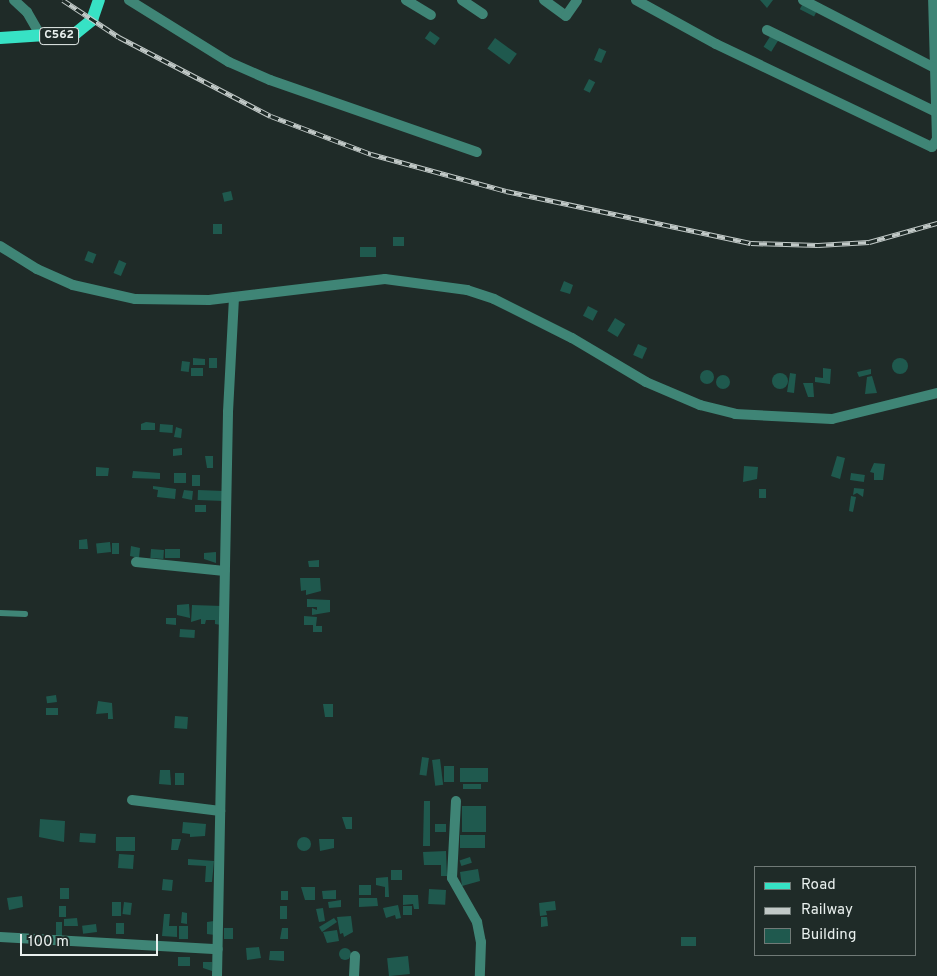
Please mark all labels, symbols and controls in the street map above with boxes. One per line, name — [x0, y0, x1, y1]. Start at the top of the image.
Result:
road number: C562 — [39, 27, 79, 46]
legend — [754, 866, 917, 956]
text: Road — [801, 876, 836, 895]
text: Railway — [801, 901, 853, 920]
scale bar — [22, 924, 160, 956]
text: Building — [801, 926, 856, 945]
text: 100 m — [28, 933, 69, 952]

